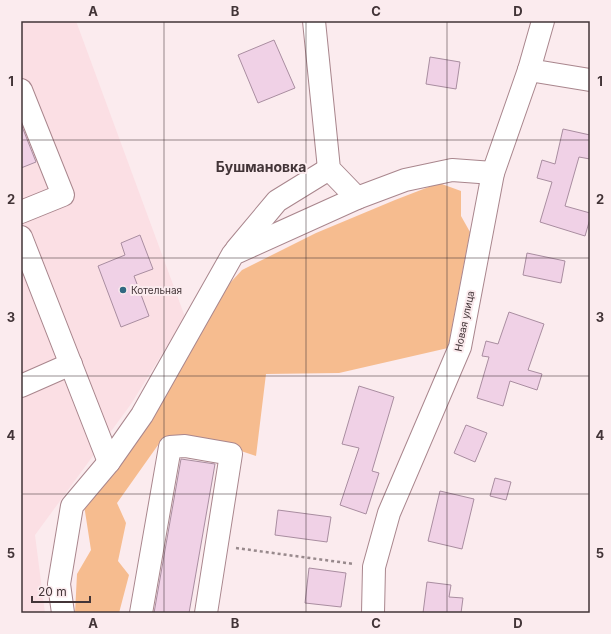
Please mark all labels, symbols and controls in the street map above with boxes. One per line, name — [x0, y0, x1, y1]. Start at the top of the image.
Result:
text: A — [88, 3, 98, 19]
text: B — [231, 3, 240, 19]
text: C — [371, 3, 381, 19]
text: D — [513, 3, 523, 19]
text: 1 — [8, 73, 14, 89]
text: 1 — [597, 73, 603, 89]
district label: Бушмановка — [216, 158, 306, 175]
text: 2 — [7, 191, 15, 207]
text: 2 — [596, 191, 604, 207]
place label: Котельная — [131, 284, 182, 296]
marker: Котельная — [118, 285, 128, 295]
street label: Новая улица — [452, 290, 476, 352]
text: 3 — [7, 309, 15, 325]
text: 3 — [596, 309, 604, 325]
text: 4 — [7, 427, 16, 443]
text: 4 — [596, 427, 605, 443]
text: 5 — [7, 545, 15, 561]
text: 5 — [596, 545, 604, 561]
scale bar — [32, 578, 90, 604]
text: 20 m — [38, 584, 67, 599]
text: A — [88, 615, 98, 631]
text: B — [231, 615, 240, 631]
text: C — [371, 615, 381, 631]
text: D — [513, 615, 523, 631]

